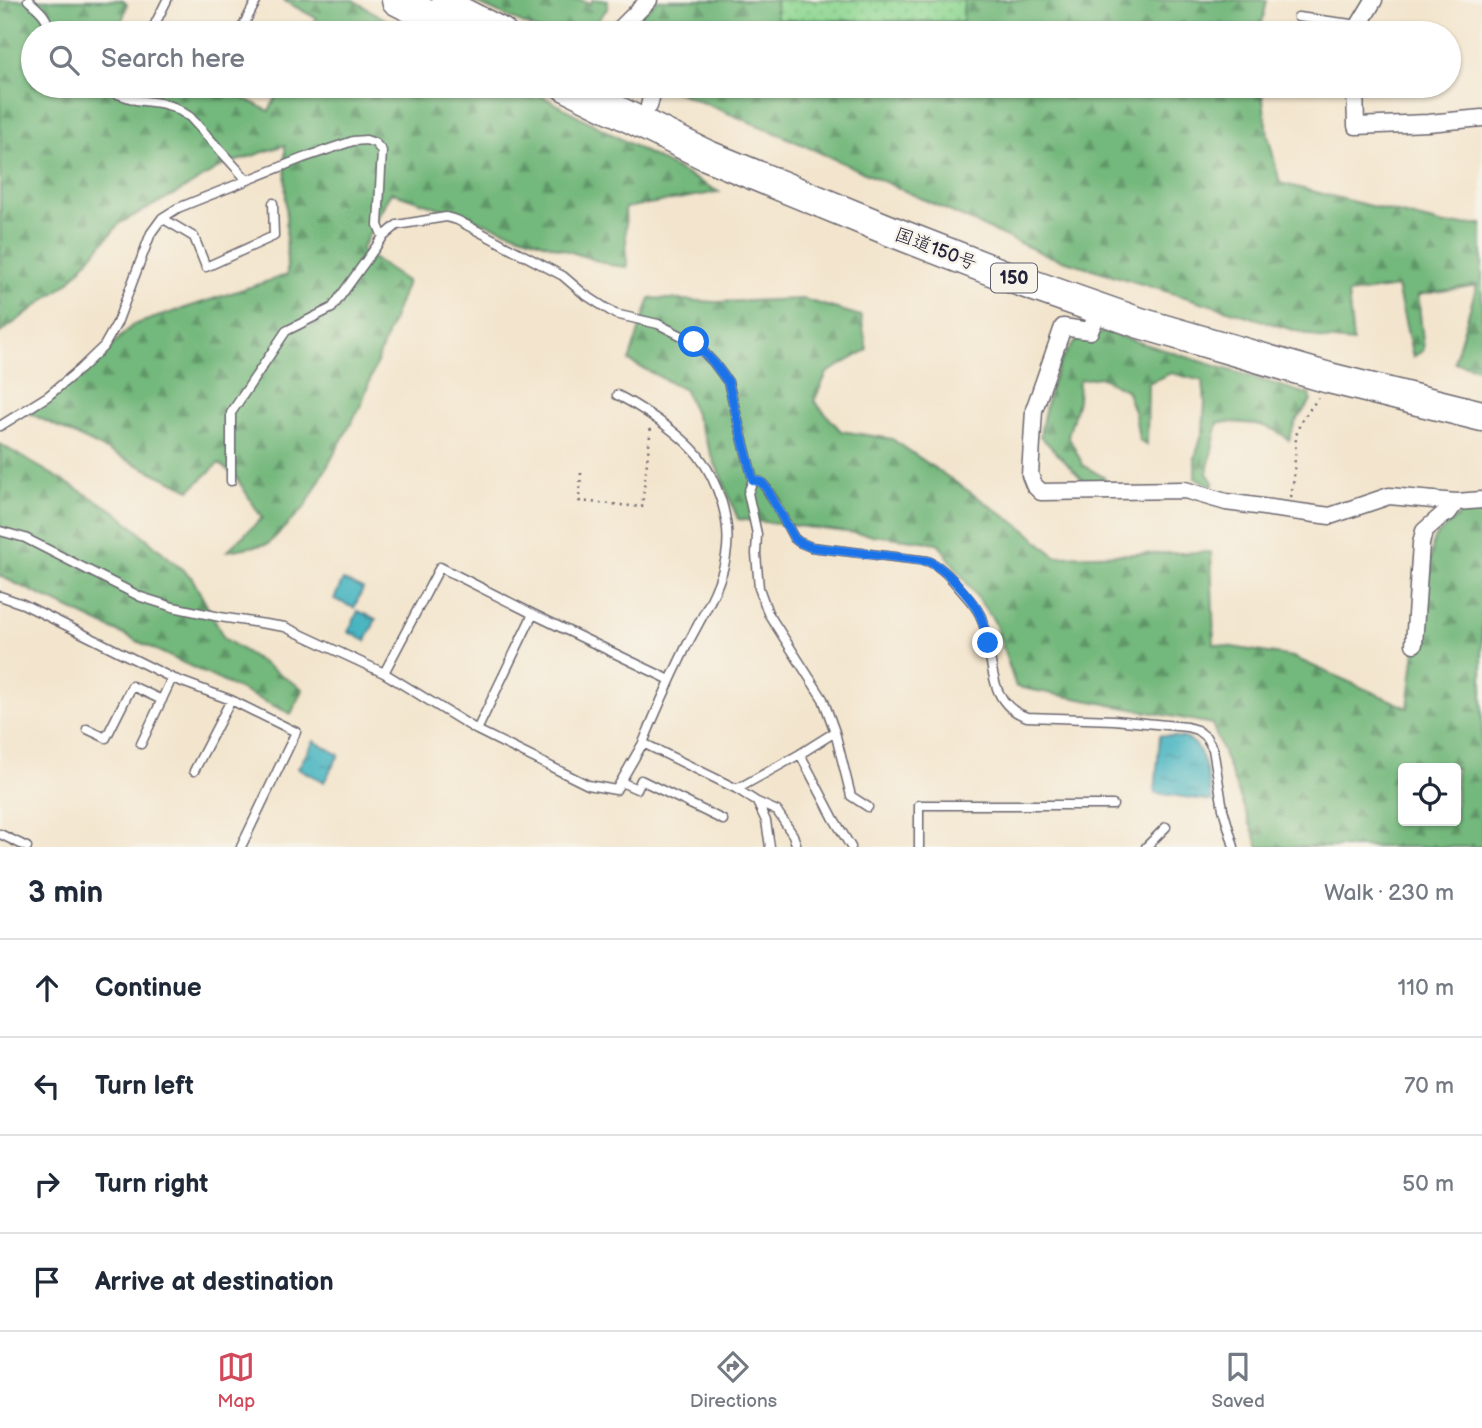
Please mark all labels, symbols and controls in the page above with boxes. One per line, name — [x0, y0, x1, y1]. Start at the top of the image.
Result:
search box — [21, 21, 1461, 98]
icon: search — [45, 41, 83, 79]
text: Search here — [101, 44, 245, 75]
street label: 国道150号 — [891, 223, 980, 276]
road number: 150 — [991, 264, 1037, 292]
route start — [678, 326, 709, 357]
route end — [972, 627, 1003, 658]
map controls — [1398, 763, 1461, 826]
button: locate — [1398, 763, 1461, 826]
text: 3 min — [28, 875, 103, 911]
text: Walk · 230 m — [1324, 879, 1454, 907]
icon: ahead — [28, 969, 66, 1007]
text: Continue — [95, 973, 202, 1004]
text: 110 m — [1397, 974, 1454, 1002]
icon: left — [28, 1067, 66, 1105]
text: Turn left — [95, 1071, 194, 1102]
text: 70 m — [1404, 1072, 1454, 1100]
icon: right — [28, 1165, 66, 1203]
text: Turn right — [95, 1169, 208, 1200]
text: 50 m — [1402, 1170, 1454, 1198]
icon: arrive — [28, 1263, 66, 1301]
text: Arrive at destination — [95, 1267, 334, 1298]
tab: Map — [217, 1348, 255, 1413]
tab: Directions — [690, 1348, 777, 1413]
tab: Saved — [1211, 1348, 1265, 1413]

